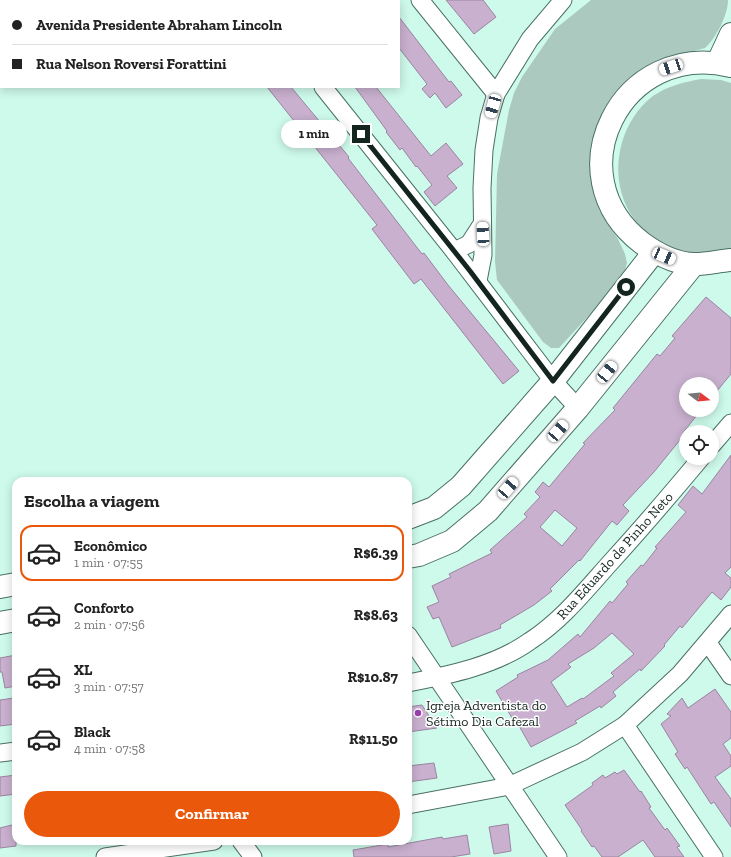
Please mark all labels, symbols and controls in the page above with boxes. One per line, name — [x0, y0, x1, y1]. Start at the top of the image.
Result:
text: Avenida Presidente Abraham Lincoln — [36, 16, 282, 34]
text: Rua Nelson Roversi Forattini — [36, 55, 227, 73]
car — [658, 58, 684, 76]
car — [484, 93, 502, 119]
callout: 1 min — [281, 120, 347, 148]
route end — [352, 125, 370, 143]
text: 1 min — [299, 126, 329, 141]
car — [476, 222, 490, 246]
car — [651, 246, 677, 266]
route start — [617, 278, 635, 296]
car — [595, 359, 619, 385]
north arrow — [679, 377, 719, 417]
map controls — [679, 377, 719, 465]
car — [546, 418, 570, 444]
button: locate — [679, 425, 719, 465]
car — [496, 475, 520, 501]
street label: Rua Eduardo de Pinho Neto — [553, 489, 677, 623]
text: Escolha a viagem — [24, 490, 160, 512]
icon: car — [26, 535, 62, 571]
text: Econômico — [74, 537, 147, 555]
text: R$6.39 — [354, 544, 398, 562]
text: 1 min · 07:55 — [74, 555, 143, 570]
icon: car — [26, 597, 62, 633]
text: Conforto — [74, 599, 134, 617]
text: R$8.63 — [354, 606, 398, 624]
text: 2 min · 07:56 — [74, 617, 145, 632]
icon: car — [26, 659, 62, 695]
text: XL — [74, 661, 92, 679]
text: R$10.87 — [347, 668, 398, 686]
text: 3 min · 07:57 — [74, 679, 144, 694]
place label: Igreja Adventista do Sétimo Dia Cafezal — [426, 697, 547, 730]
marker: Igreja Adventista do Sétimo Dia Cafezal — [413, 708, 423, 718]
icon: car — [26, 721, 62, 757]
text: Black — [74, 723, 111, 741]
text: R$11.50 — [349, 730, 398, 748]
text: 4 min · 07:58 — [74, 741, 145, 756]
button: Confirmar — [24, 791, 400, 837]

